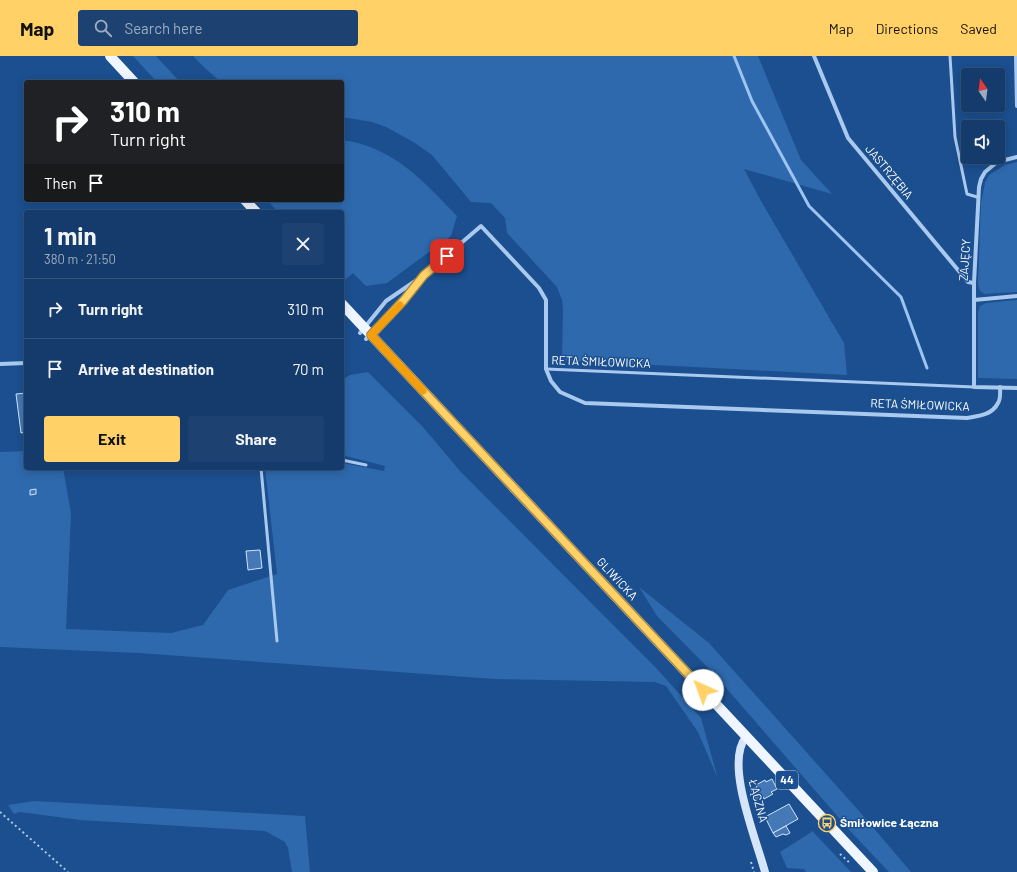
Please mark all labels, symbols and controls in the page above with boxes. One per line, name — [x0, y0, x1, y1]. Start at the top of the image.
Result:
search box — [78, 10, 358, 46]
text: Map — [20, 17, 54, 40]
icon: search — [92, 17, 114, 39]
text: Search here — [124, 19, 202, 37]
text: Map — [829, 20, 854, 37]
text: Directions — [876, 20, 938, 37]
text: Saved — [960, 20, 997, 37]
north arrow — [961, 68, 1005, 112]
map controls — [961, 68, 1005, 164]
text: 310 m — [110, 94, 180, 128]
icon: right — [44, 96, 96, 148]
button: sound — [961, 120, 1005, 164]
text: Turn right — [110, 128, 186, 150]
street label: JASTRZĘBIA — [863, 141, 916, 201]
icon: arrive — [85, 172, 107, 194]
text: Then — [44, 174, 77, 192]
text: 1 min — [44, 221, 97, 250]
button: close — [282, 223, 324, 265]
street label: ZAJĘCY — [956, 238, 972, 281]
pin — [430, 239, 464, 273]
icon: arrive — [436, 245, 458, 267]
text: 380 m · 21:50 — [44, 251, 116, 267]
icon: right — [44, 298, 66, 320]
text: Turn right — [78, 300, 143, 318]
text: 310 m — [287, 300, 324, 318]
street label: RETA ŚMIŁOWICKA — [551, 352, 651, 370]
icon: arrive — [44, 358, 66, 380]
text: Arrive at destination — [78, 360, 214, 378]
text: 70 m — [293, 360, 324, 378]
street label: RETA ŚMIŁOWICKA — [870, 395, 970, 413]
button: Exit — [44, 416, 180, 462]
button: Share — [188, 416, 324, 462]
street label: GLIWICKA — [594, 554, 641, 603]
position arrow — [682, 669, 724, 711]
road number: 44 — [776, 771, 798, 789]
street label: ŁĄCZNA — [746, 777, 771, 824]
bus stop icon: Śmiłowice Łączna — [817, 813, 837, 833]
place label: Śmiłowice Łączna — [840, 815, 939, 829]

